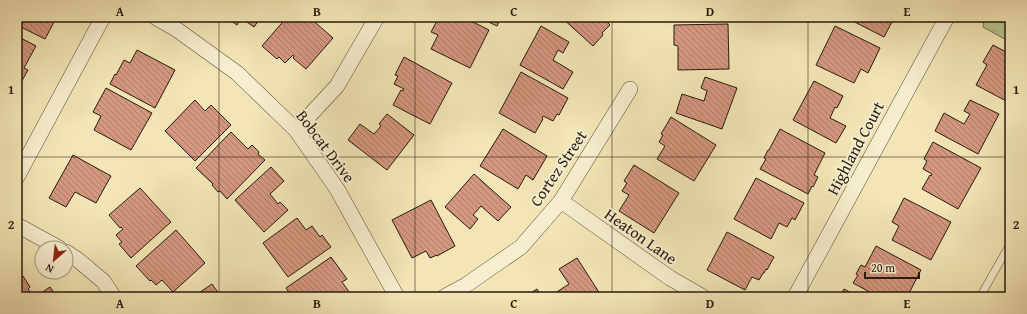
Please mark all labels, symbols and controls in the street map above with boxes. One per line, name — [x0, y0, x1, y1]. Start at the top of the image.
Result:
text: A — [116, 2, 125, 21]
text: B — [313, 2, 321, 21]
text: C — [510, 2, 518, 21]
text: D — [706, 2, 714, 21]
text: E — [904, 2, 911, 21]
text: 1 — [8, 80, 14, 99]
text: 1 — [1013, 80, 1019, 99]
street label: Highland Court — [820, 97, 890, 199]
street label: Bobcat Drive — [291, 105, 361, 187]
street label: Cortez Street — [524, 125, 593, 211]
street label: Heaton Lane — [600, 202, 682, 270]
text: 2 — [8, 215, 15, 234]
text: 2 — [1013, 215, 1020, 234]
north arrow — [34, 240, 74, 280]
scale bar — [865, 254, 919, 280]
text: 20 m — [871, 259, 895, 276]
text: N — [42, 260, 56, 278]
text: A — [116, 294, 125, 313]
text: B — [313, 294, 321, 313]
text: C — [510, 294, 518, 313]
text: D — [706, 294, 714, 313]
text: E — [904, 294, 911, 313]

